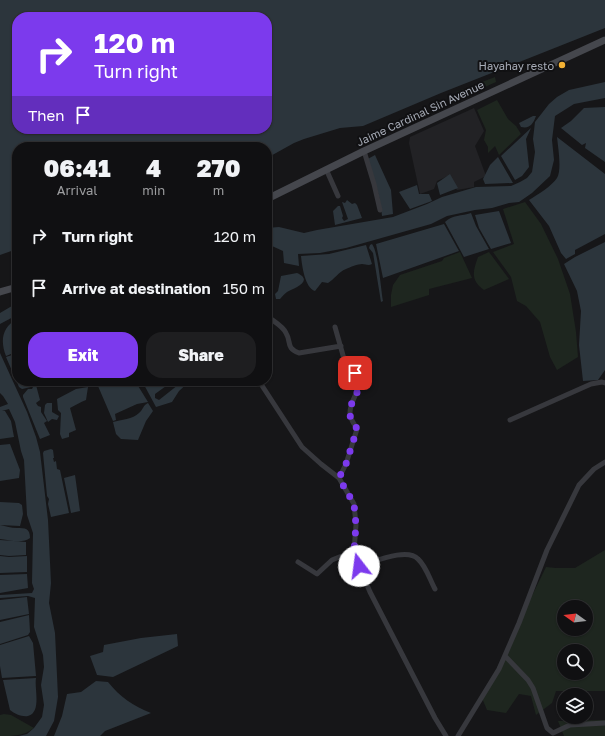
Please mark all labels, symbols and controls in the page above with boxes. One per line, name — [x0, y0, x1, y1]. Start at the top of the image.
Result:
text: 120 m — [94, 26, 175, 59]
icon: right — [28, 28, 80, 80]
place label: Hayahay resto — [479, 59, 554, 72]
text: Turn right — [94, 60, 178, 82]
marker: Hayahay resto — [557, 60, 567, 70]
street label: Jaime Cardinal Sin Avenue — [354, 78, 486, 148]
icon: arrive — [72, 104, 94, 126]
text: Then — [28, 106, 64, 124]
text: 06:41 — [43, 153, 111, 182]
text: 4 — [146, 153, 161, 182]
text: 270 — [197, 153, 241, 182]
text: Arrival — [57, 182, 97, 198]
text: min — [142, 182, 165, 198]
text: m — [213, 182, 224, 198]
icon: right — [28, 225, 50, 247]
text: Turn right — [62, 227, 133, 245]
text: 120 m — [214, 227, 256, 245]
icon: arrive — [28, 277, 50, 299]
text: Arrive at destination — [62, 279, 211, 297]
text: 150 m — [223, 279, 265, 297]
button: Exit — [28, 332, 138, 378]
button: Share — [146, 332, 256, 378]
pin — [338, 356, 372, 390]
icon: arrive — [344, 362, 366, 384]
position arrow — [338, 545, 380, 587]
north arrow — [557, 600, 593, 636]
map controls — [557, 600, 593, 724]
button: search — [557, 644, 593, 680]
button: layers — [557, 688, 593, 724]

